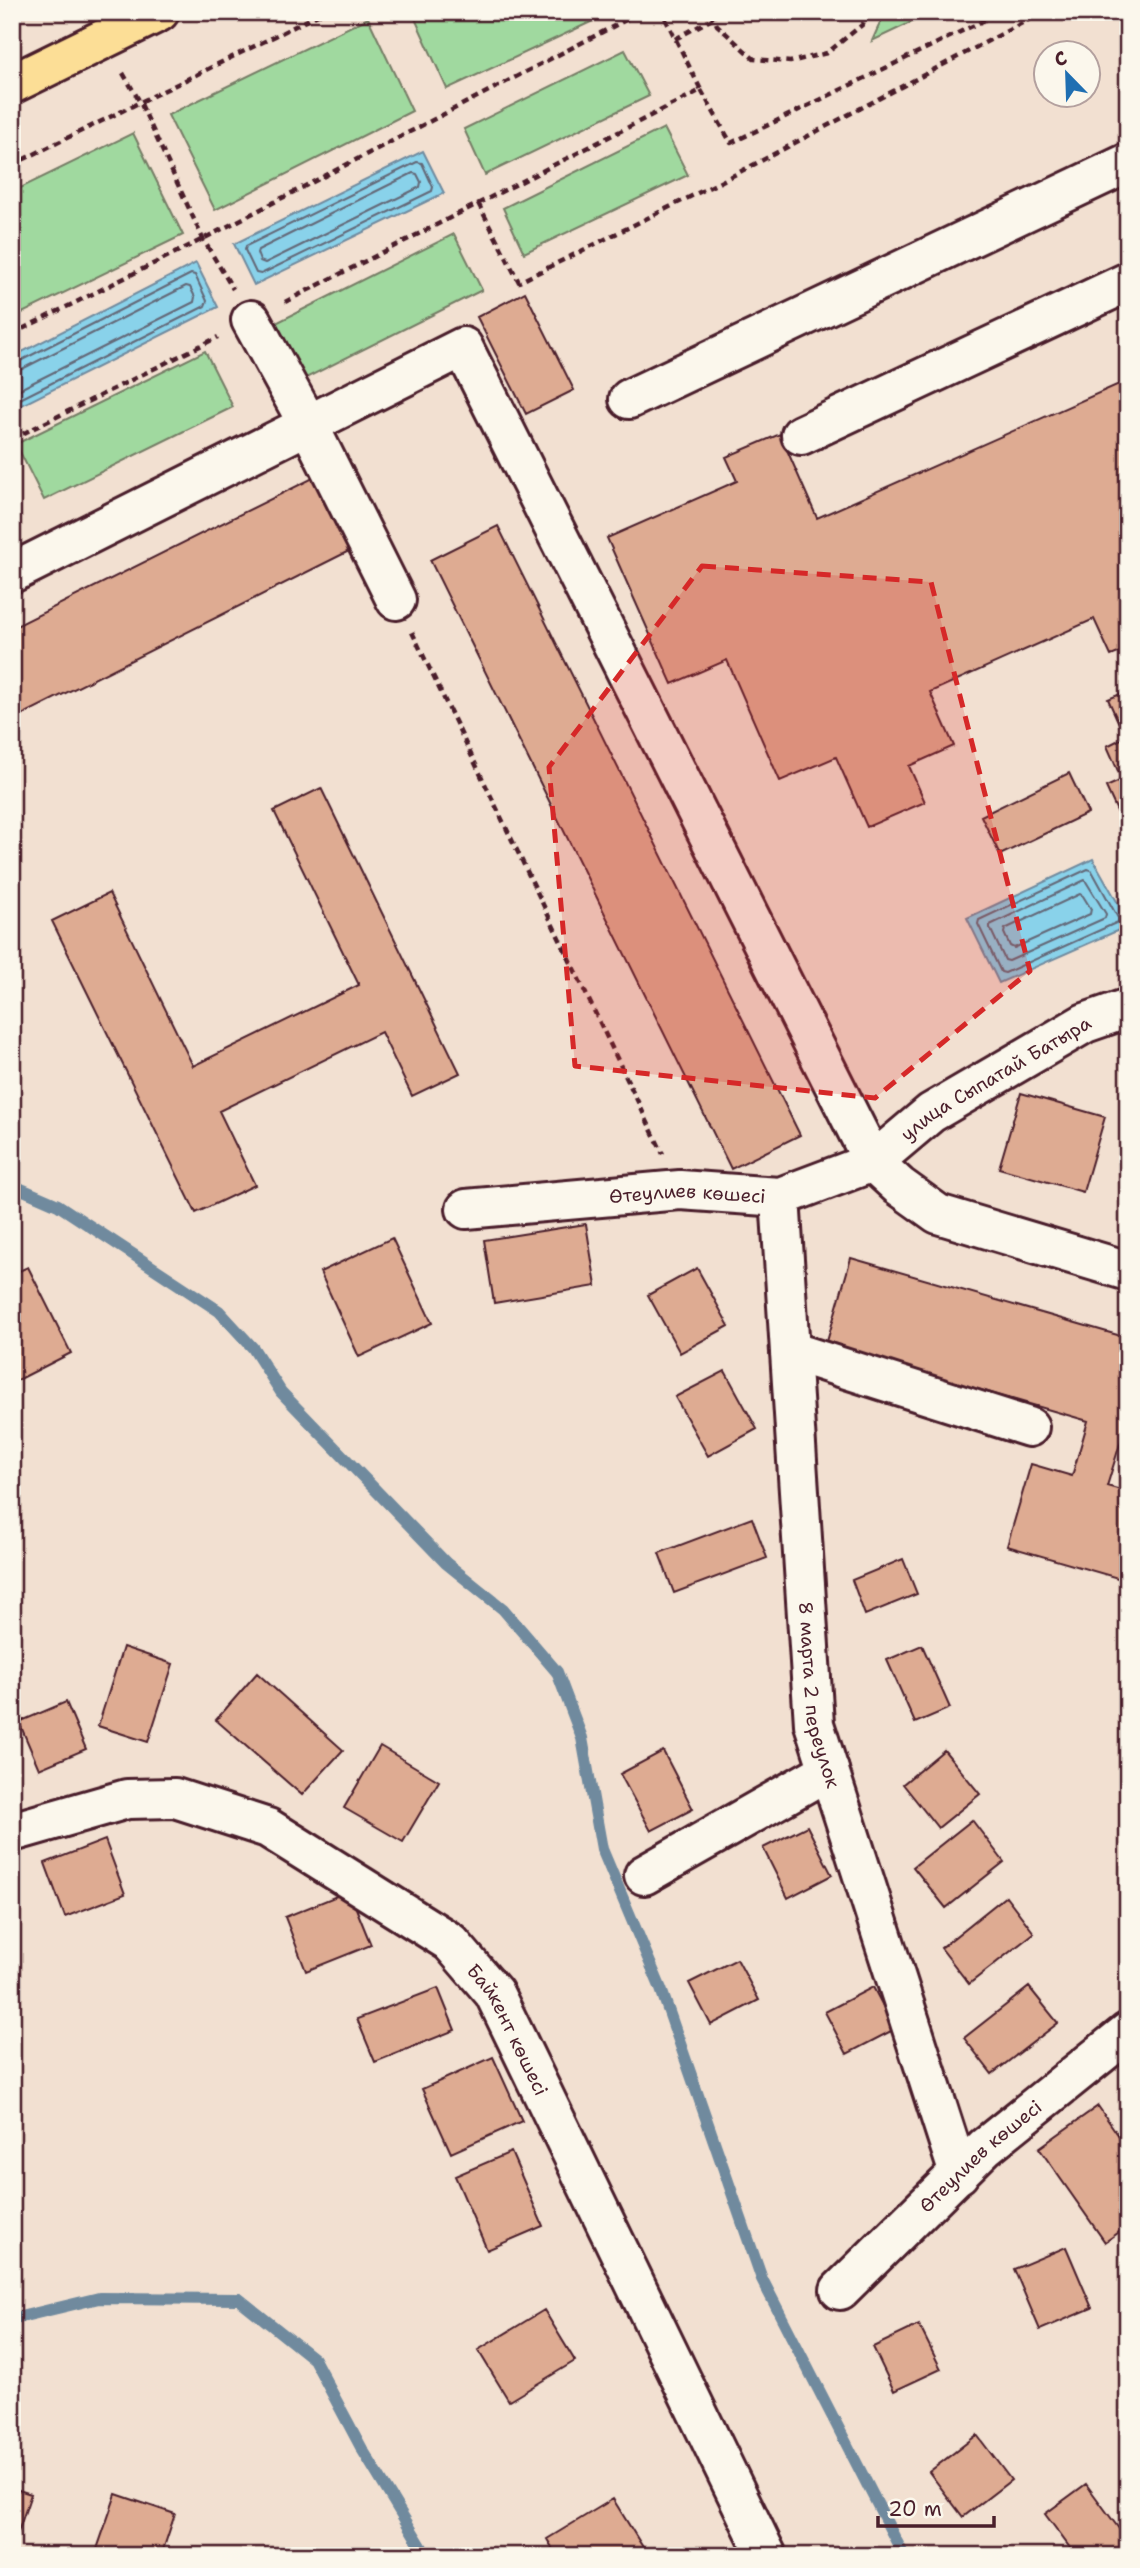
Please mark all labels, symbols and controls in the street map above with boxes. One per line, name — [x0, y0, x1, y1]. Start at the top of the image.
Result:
north arrow — [1032, 38, 1102, 108]
text: С — [1050, 45, 1071, 73]
street label: улица Сыпатай Батыра — [895, 1010, 1096, 1146]
street label: Өтеулиев көшесі — [608, 1177, 766, 1209]
street label: 8 марта 2 переулок — [794, 1601, 846, 1791]
street label: Байкент көшесі — [462, 1958, 554, 2099]
street label: Өтеулиев көшесі — [913, 2094, 1047, 2218]
scale bar — [878, 2484, 993, 2528]
text: 20 m — [888, 2495, 942, 2523]

